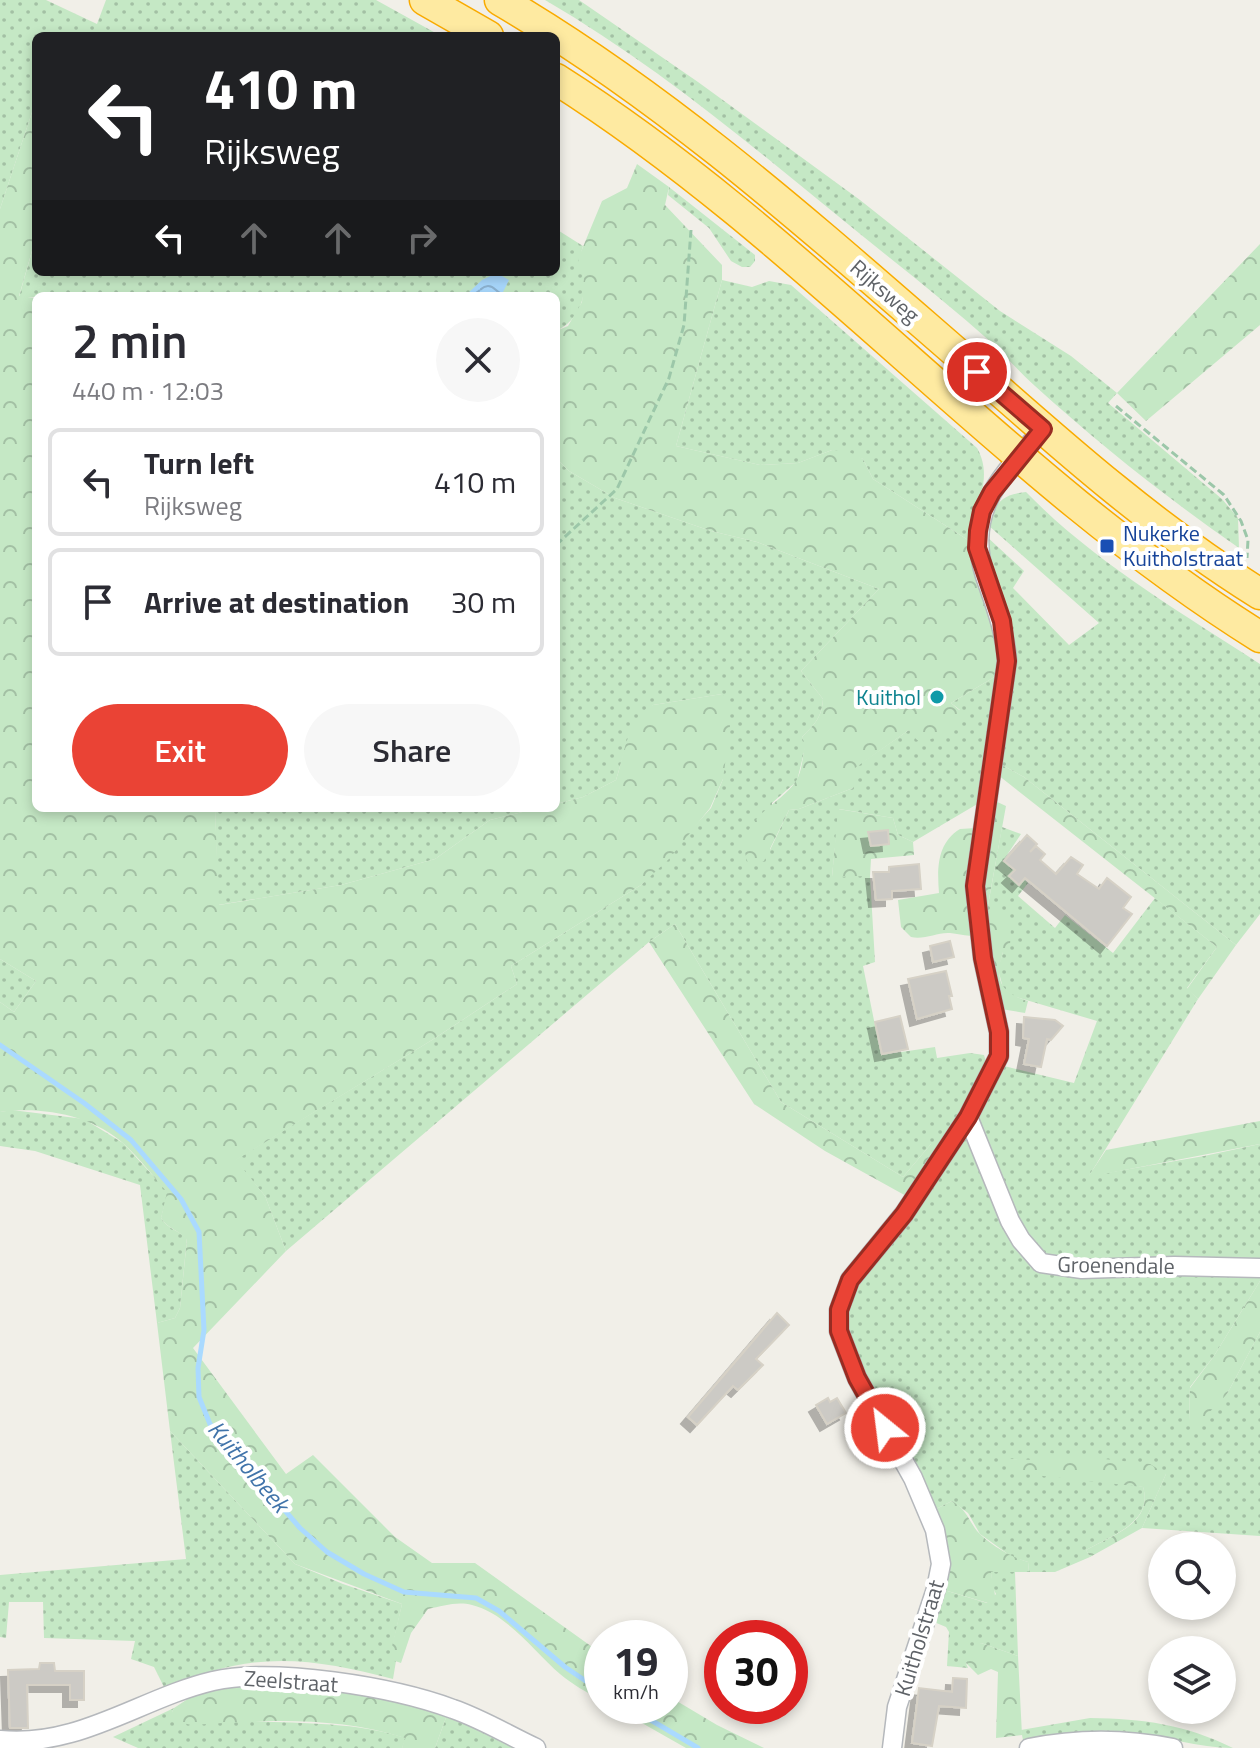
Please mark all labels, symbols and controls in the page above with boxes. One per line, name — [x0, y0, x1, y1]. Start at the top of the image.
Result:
text: 410 m — [204, 46, 357, 131]
icon: left — [72, 64, 176, 168]
text: Rijksweg — [204, 123, 340, 178]
icon: left — [148, 216, 192, 260]
icon: ahead — [232, 216, 276, 260]
icon: ahead — [316, 216, 360, 260]
icon: right — [400, 216, 444, 260]
street label: Rijksweg — [843, 251, 927, 331]
text: 2 min — [72, 304, 187, 377]
button: close — [436, 318, 520, 402]
pin — [943, 338, 1011, 406]
icon: arrive — [955, 350, 999, 394]
text: 440 m · 12:03 — [72, 371, 224, 410]
text: Turn left — [144, 440, 254, 486]
text: 410 m — [434, 459, 516, 505]
icon: left — [76, 460, 120, 504]
text: Rijksweg — [144, 486, 242, 525]
place label: Nukerke Kuitholstraat — [1123, 516, 1244, 575]
marker: Nukerke Kuitholstraat — [1098, 537, 1116, 555]
text: Arrive at destination — [144, 579, 409, 625]
text: 30 m — [451, 579, 516, 625]
icon: arrive — [76, 580, 120, 624]
place label: Kuithol — [856, 680, 921, 714]
marker: Kuithol — [928, 688, 946, 706]
button: Exit — [72, 704, 288, 796]
button: Share — [304, 704, 520, 796]
street label: Groenendale — [1057, 1247, 1175, 1283]
position arrow — [843, 1386, 927, 1470]
water label: Kuitholbeek — [200, 1412, 300, 1522]
map controls — [1148, 1532, 1236, 1724]
button: search — [1148, 1532, 1236, 1620]
street label: Kuitholstraat — [885, 1575, 953, 1700]
speed limit sign: 30 — [704, 1620, 808, 1724]
text: 19 — [614, 1631, 658, 1692]
button: layers — [1148, 1636, 1236, 1724]
street label: Zeelstraat — [243, 1661, 339, 1701]
text: km/h — [613, 1676, 659, 1707]

